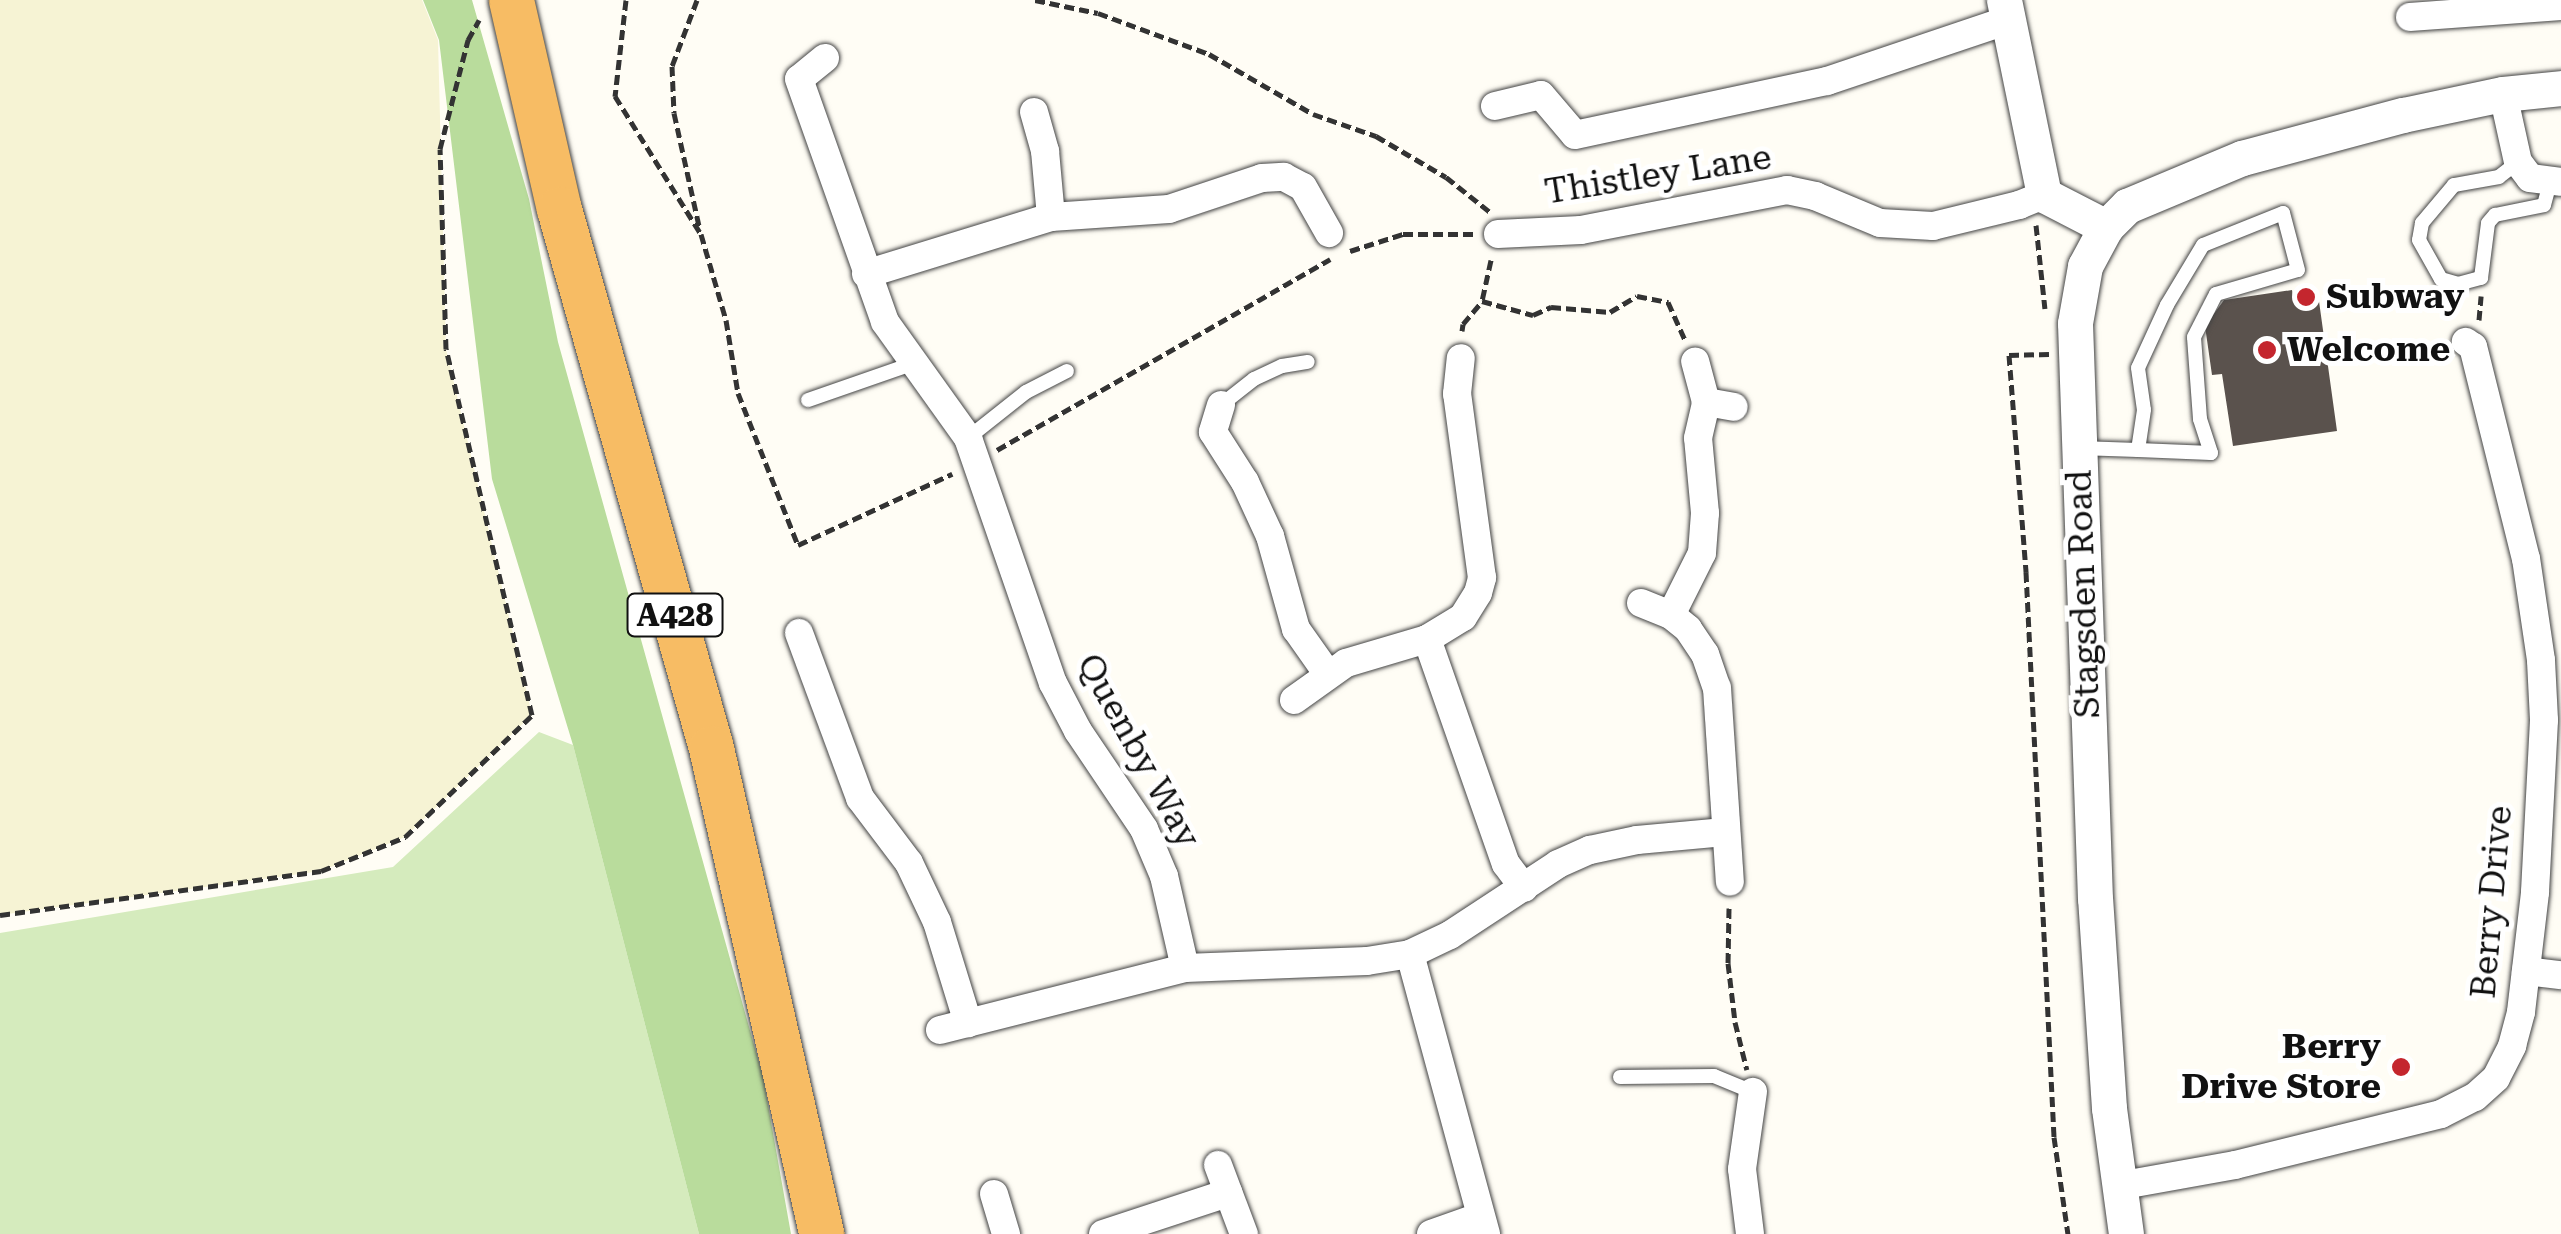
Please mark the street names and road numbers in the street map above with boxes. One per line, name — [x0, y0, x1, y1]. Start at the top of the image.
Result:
street label: Thistley Lane — [1542, 136, 1774, 214]
street label: Stagsden Road — [2059, 469, 2109, 719]
road number: A428 — [625, 588, 725, 642]
street label: Quenby Way — [1067, 647, 1209, 855]
street label: Berry Drive — [2463, 804, 2521, 1000]

